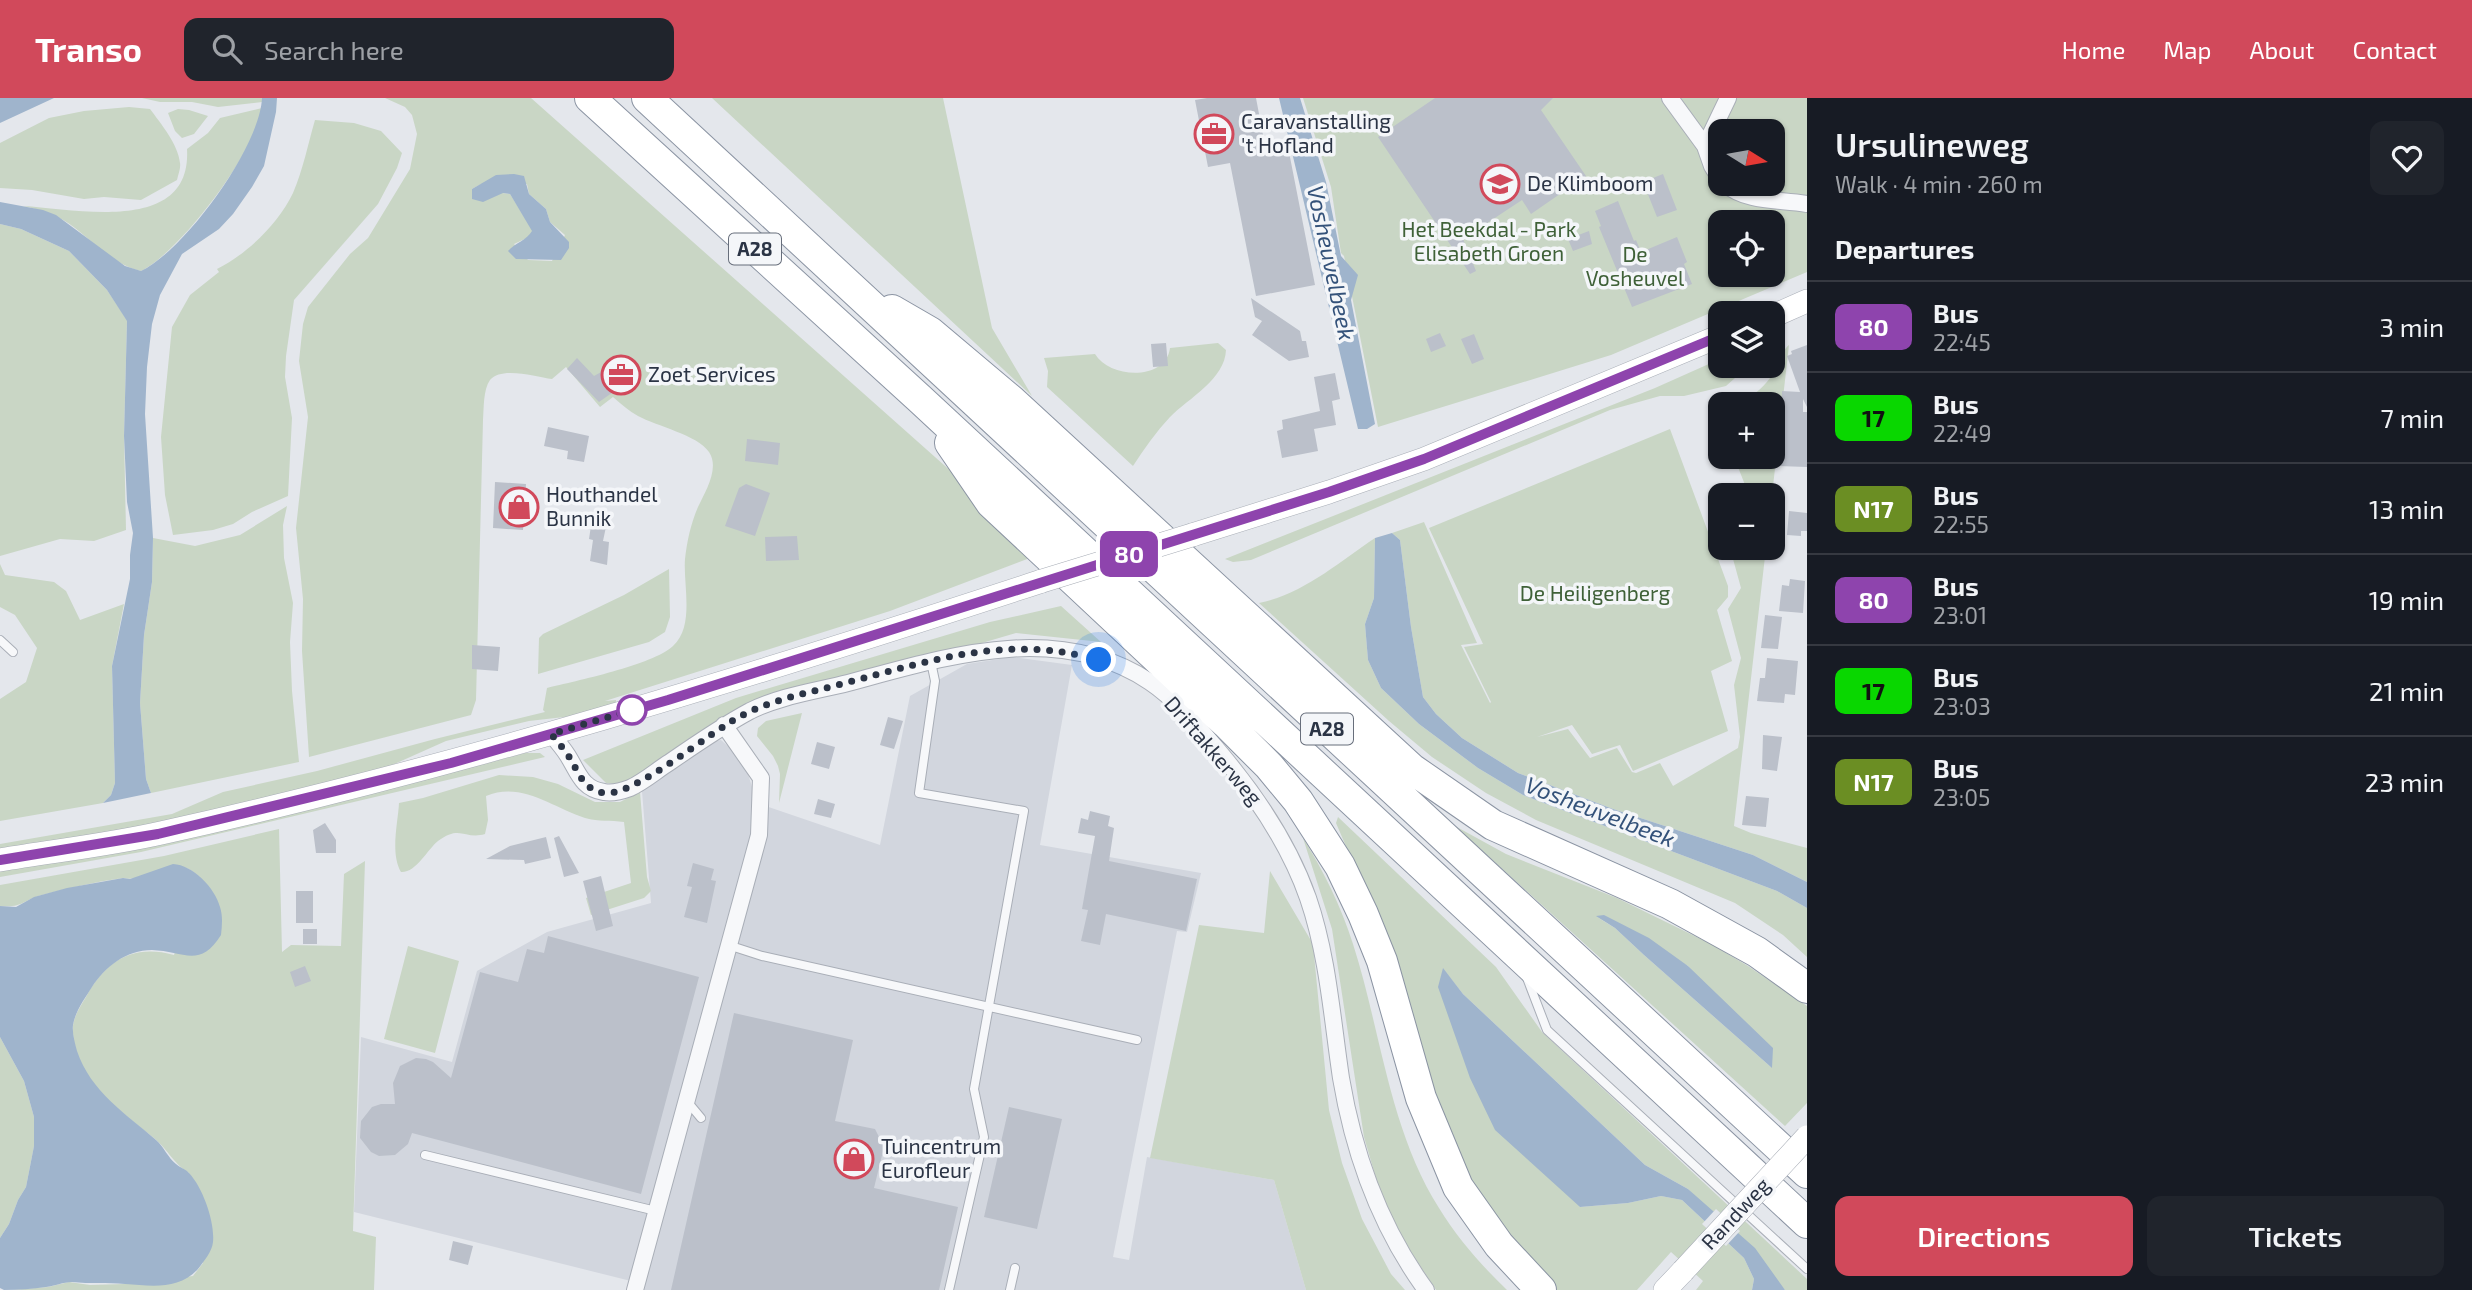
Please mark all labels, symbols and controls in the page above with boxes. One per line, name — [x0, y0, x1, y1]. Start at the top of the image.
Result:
search box — [184, 18, 674, 81]
text: Transo — [35, 29, 142, 69]
icon: search — [208, 30, 246, 68]
text: Search here — [264, 34, 404, 65]
text: Home — [2062, 35, 2125, 64]
text: Map — [2163, 35, 2211, 64]
text: About — [2249, 35, 2315, 64]
text: Contact — [2353, 35, 2437, 64]
place label: Caravanstalling 't Hofland — [1241, 108, 1391, 157]
office icon: Caravanstalling 't Hofland — [1193, 113, 1235, 155]
north arrow — [1708, 119, 1785, 196]
map controls — [1708, 119, 1785, 560]
button: heart — [2370, 121, 2444, 195]
text: Ursulineweg — [1835, 124, 2029, 164]
school or university icon: De Klimboom — [1479, 163, 1521, 205]
place label: De Klimboom — [1527, 170, 1653, 195]
text: Walk · 4 min · 260 m — [1835, 170, 2043, 198]
water label: Vosheuvelbeek — [1302, 183, 1362, 343]
button: locate — [1708, 210, 1785, 287]
park label: Het Beekdal - Park Elisabeth Groen — [1402, 216, 1577, 265]
text: Departures — [1835, 233, 1974, 264]
road number: A28 — [729, 234, 781, 265]
park label: De Vosheuvel — [1586, 241, 1685, 290]
text: Bus — [1933, 297, 1979, 328]
button: layers — [1708, 301, 1785, 378]
text: 3 min — [2379, 311, 2444, 342]
text: 80 — [1858, 312, 1889, 341]
text: 22:45 — [1933, 328, 1991, 356]
office icon: Zoet Services — [600, 354, 642, 396]
place label: Zoet Services — [648, 361, 776, 386]
text: Bus — [1933, 388, 1979, 419]
button: + — [1708, 392, 1785, 469]
text: 7 min — [2381, 402, 2444, 433]
text: 17 — [1862, 403, 1885, 432]
text: 22:49 — [1933, 419, 1992, 447]
text: Bus — [1933, 479, 1979, 510]
place label: Houthandel Bunnik — [546, 481, 658, 530]
button: − — [1708, 483, 1785, 560]
shop icon: Houthandel Bunnik — [498, 486, 540, 528]
text: 13 min — [2369, 493, 2444, 524]
text: N17 — [1853, 494, 1894, 523]
text: 22:55 — [1933, 510, 1989, 538]
line badge: 80 — [1098, 531, 1160, 577]
text: 80 — [1114, 539, 1144, 568]
text: Bus — [1933, 570, 1979, 601]
park label: De Heiligenberg — [1520, 580, 1670, 605]
text: 19 min — [2369, 584, 2444, 615]
text: 80 — [1858, 585, 1889, 614]
text: 23:01 — [1933, 601, 1987, 629]
your location — [1081, 642, 1116, 677]
text: Bus — [1933, 661, 1979, 692]
text: 21 min — [2369, 675, 2444, 706]
text: 17 — [1862, 676, 1885, 705]
street label: Driftakkerweg — [1160, 690, 1268, 810]
text: 23:03 — [1933, 692, 1991, 720]
unlabelled marker — [617, 695, 647, 725]
road number: A28 — [1301, 714, 1353, 744]
text: Bus — [1933, 752, 1979, 783]
text: 23 min — [2365, 766, 2444, 797]
text: N17 — [1853, 767, 1894, 796]
water label: Vosheuvelbeek — [1522, 770, 1679, 852]
text: 23:05 — [1933, 783, 1990, 811]
place label: Tuincentrum Eurofleur — [881, 1133, 1001, 1182]
shop icon: Tuincentrum Eurofleur — [833, 1138, 875, 1180]
street label: Randweg — [1695, 1172, 1775, 1254]
button: Directions — [1835, 1196, 2133, 1276]
button: Tickets — [2147, 1196, 2444, 1276]

